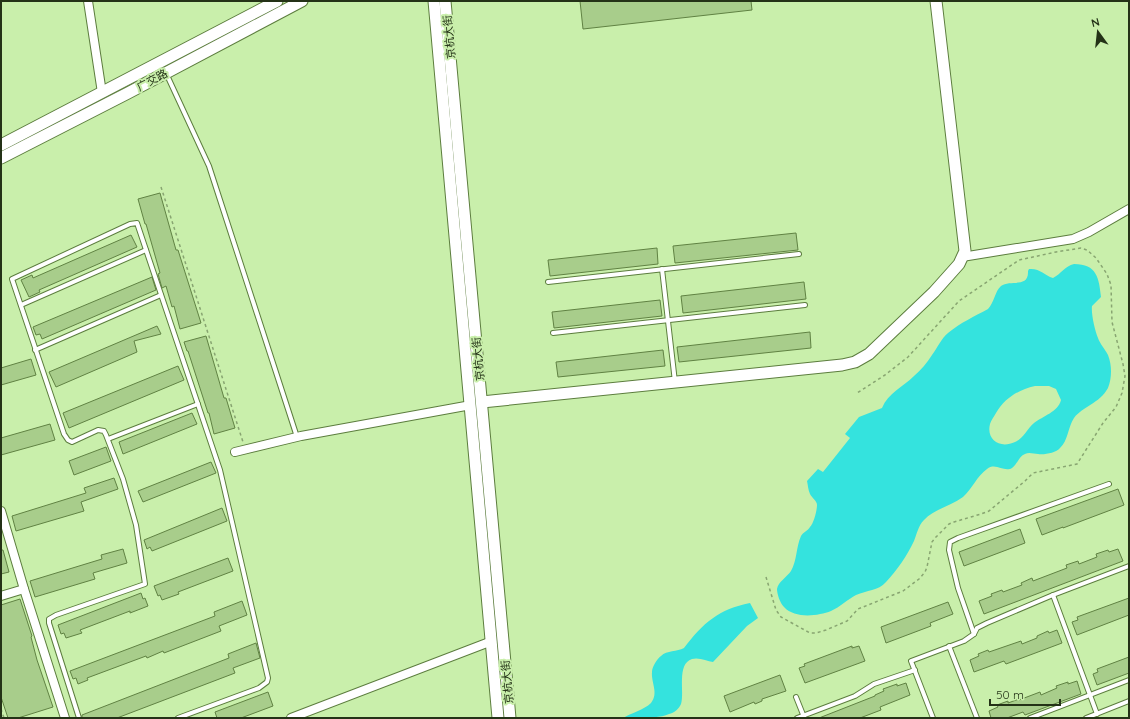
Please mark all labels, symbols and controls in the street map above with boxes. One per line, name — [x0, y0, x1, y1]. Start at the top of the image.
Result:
north arrow — [1078, 12, 1118, 52]
street label: 京杭大街 — [440, 14, 458, 60]
text: N — [1090, 15, 1101, 30]
street label: 广交路 — [134, 66, 170, 94]
street label: 京杭大街 — [469, 336, 487, 382]
street label: 京杭大街 — [498, 659, 516, 705]
scale bar — [990, 681, 1060, 707]
text: 50 m — [996, 687, 1024, 702]

